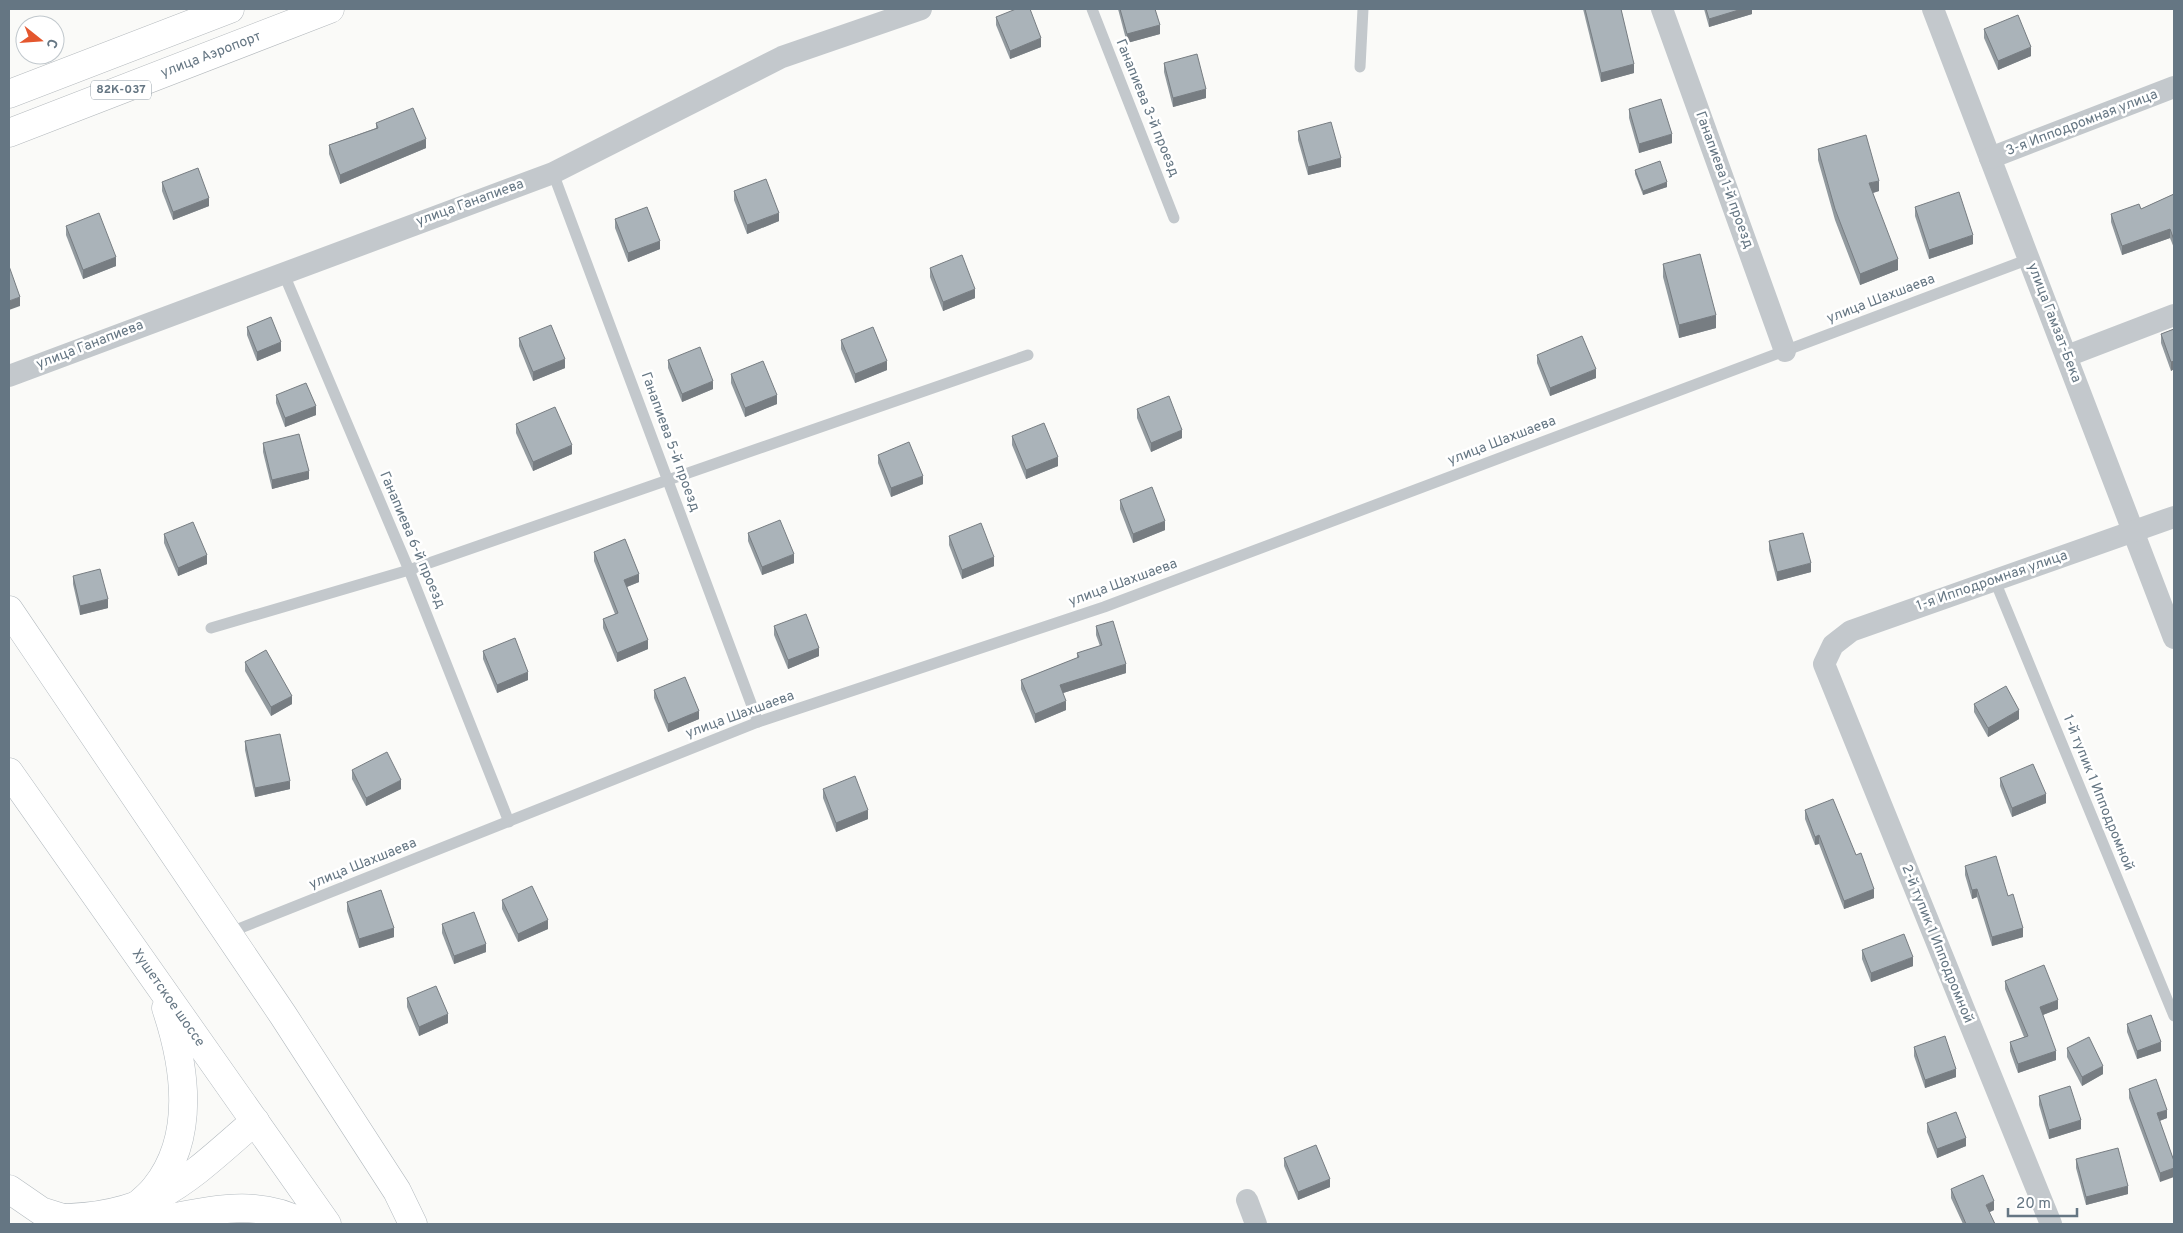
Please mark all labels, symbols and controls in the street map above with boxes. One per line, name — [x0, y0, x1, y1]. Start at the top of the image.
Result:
north arrow — [15, 15, 65, 65]
street label: улица Аэропорт — [158, 28, 264, 82]
text: С — [42, 37, 60, 50]
street label: Ганапиева 3-й проезд — [1112, 37, 1182, 179]
road number: 82К-037 — [91, 80, 151, 100]
street label: 3-я Ипподромная улица — [2004, 86, 2160, 160]
street label: Ганапиева 1-й проезд — [1691, 109, 1757, 251]
street label: улица Ганапиева — [414, 176, 526, 230]
street label: улица Гамзат-Бека — [2023, 261, 2085, 385]
street label: улица Шахшаева — [1825, 271, 1937, 327]
street label: улица Ганапиева — [34, 317, 146, 373]
street label: Ганапиева 5-й проезд — [637, 370, 703, 514]
street label: улица Шахшаева — [1446, 413, 1558, 469]
street label: Ганапиева 6-й проезд — [375, 469, 449, 611]
street label: 1-я Ипподромная улица — [1914, 547, 2070, 615]
street label: улица Шахшаева — [1066, 555, 1180, 611]
street label: улица Шахшаева — [683, 687, 797, 743]
street label: 1-й тупик 1 Ипподромной — [2059, 712, 2137, 874]
street label: улица Шахшаева — [307, 835, 419, 893]
street label: 2-й тупик 1 Ипподромной — [1897, 862, 1977, 1026]
street label: Хушетское шоссе — [128, 946, 208, 1050]
scale bar — [2008, 1186, 2077, 1218]
text: 20 m — [2016, 1195, 2051, 1214]

